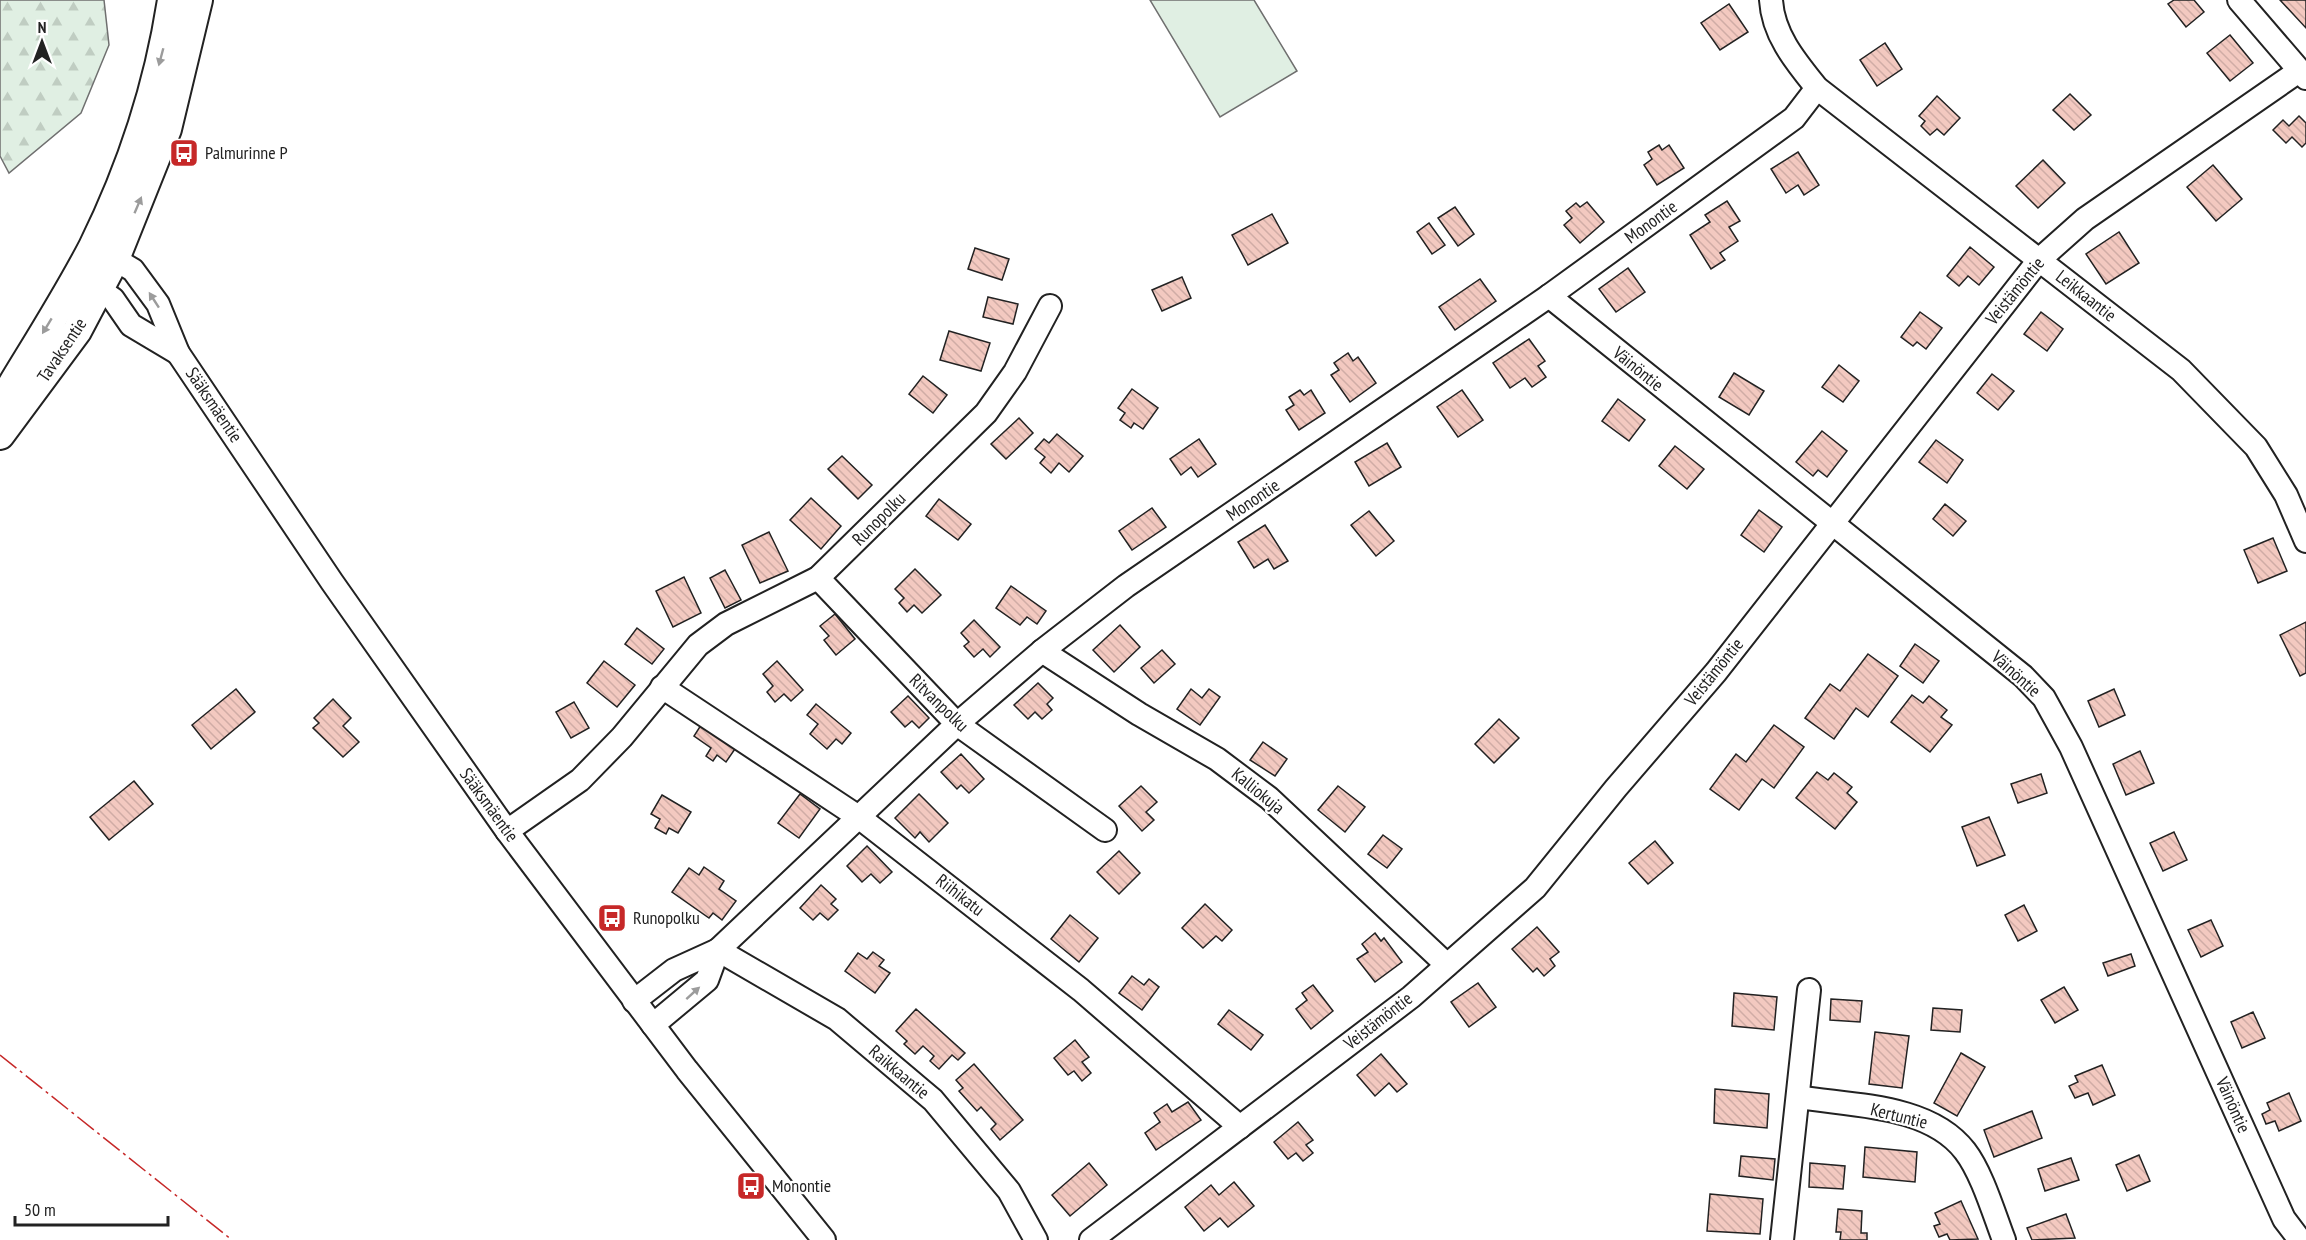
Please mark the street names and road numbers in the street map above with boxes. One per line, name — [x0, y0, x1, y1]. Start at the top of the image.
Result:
street label: Monontie — [1620, 195, 1681, 248]
street label: Veistämöntie — [1980, 252, 2049, 330]
street label: Leikkaantie — [2051, 265, 2121, 326]
street label: Tavaksentie — [32, 313, 91, 386]
street label: Väinöntie — [1608, 341, 1668, 396]
street label: Sääksmäentie — [181, 363, 248, 447]
street label: Monontie — [1222, 474, 1284, 526]
street label: Runopolku — [847, 487, 910, 550]
street label: Veistämöntie — [1679, 633, 1748, 711]
street label: Väinöntie — [1986, 645, 2046, 702]
street label: Ritvanpolku — [905, 669, 974, 737]
street label: Kalliokuja — [1227, 762, 1290, 819]
street label: Sääksmäentie — [455, 763, 524, 846]
street label: Riihikatu — [931, 869, 989, 921]
street label: Veistämöntie — [1338, 987, 1417, 1055]
street label: Raikkaantie — [864, 1040, 934, 1104]
street label: Väinöntie — [2211, 1072, 2256, 1136]
street label: Kertuntie — [1868, 1097, 1930, 1134]

